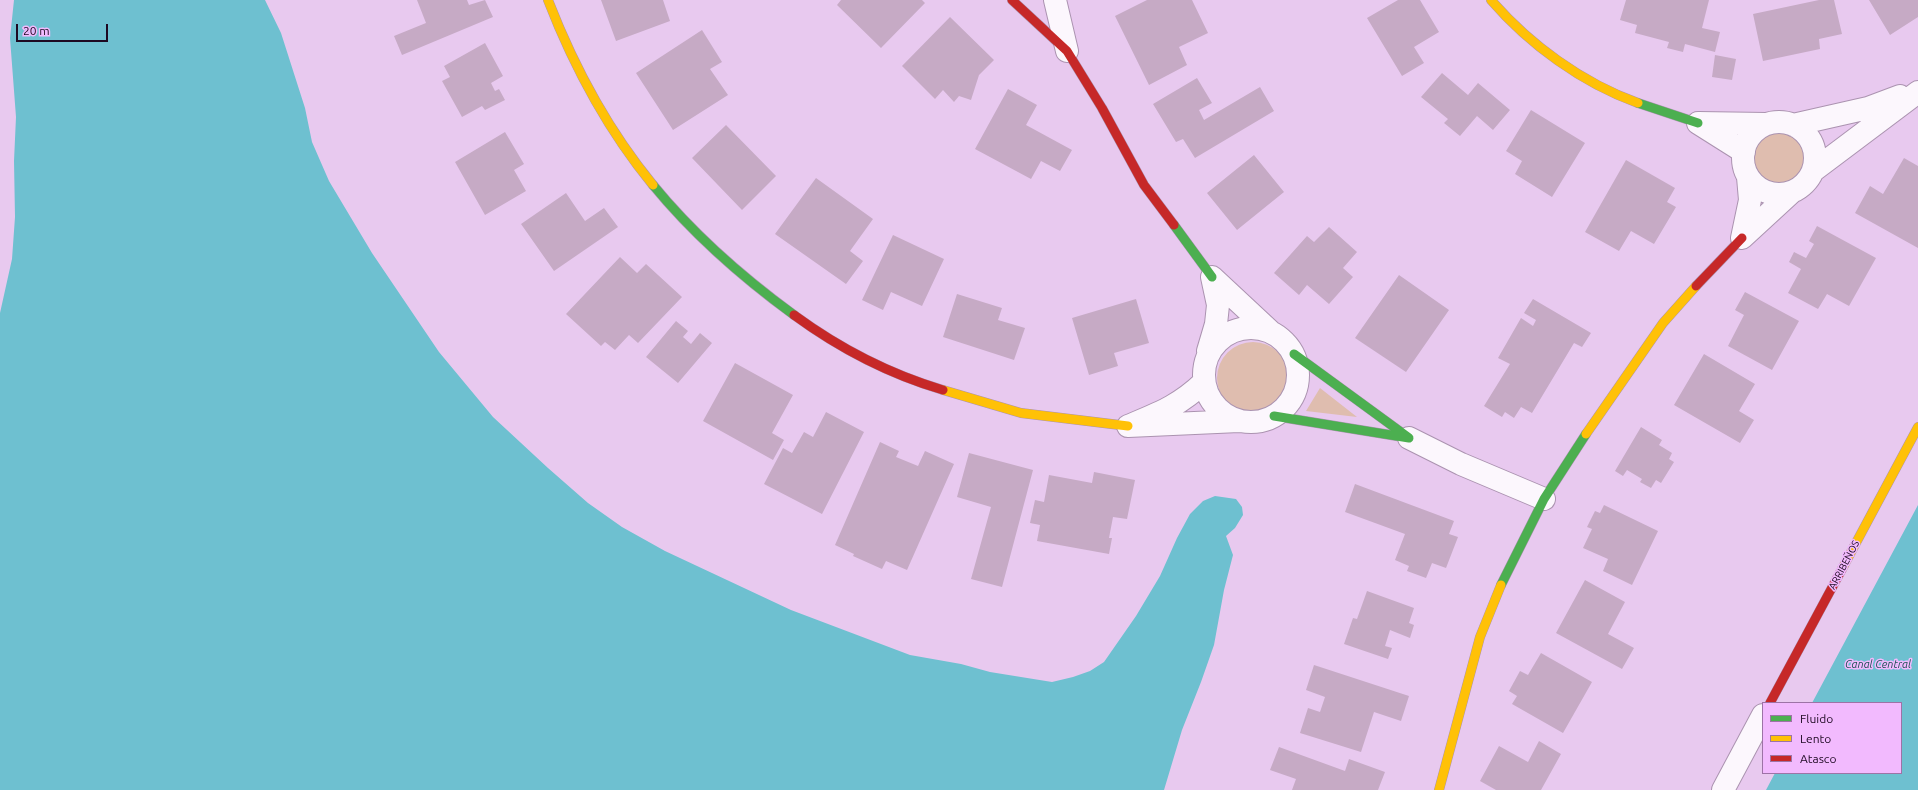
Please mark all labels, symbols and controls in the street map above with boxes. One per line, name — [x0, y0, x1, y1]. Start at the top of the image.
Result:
scale bar — [18, 16, 110, 42]
text: 20 m — [23, 24, 50, 37]
street label: ARRIBEÑOS — [1826, 539, 1862, 591]
water label: Canal Central — [1845, 657, 1911, 671]
legend — [1762, 702, 1902, 774]
text: Fluido — [1800, 712, 1833, 725]
text: Lento — [1800, 732, 1831, 745]
text: Atasco — [1800, 752, 1836, 765]

